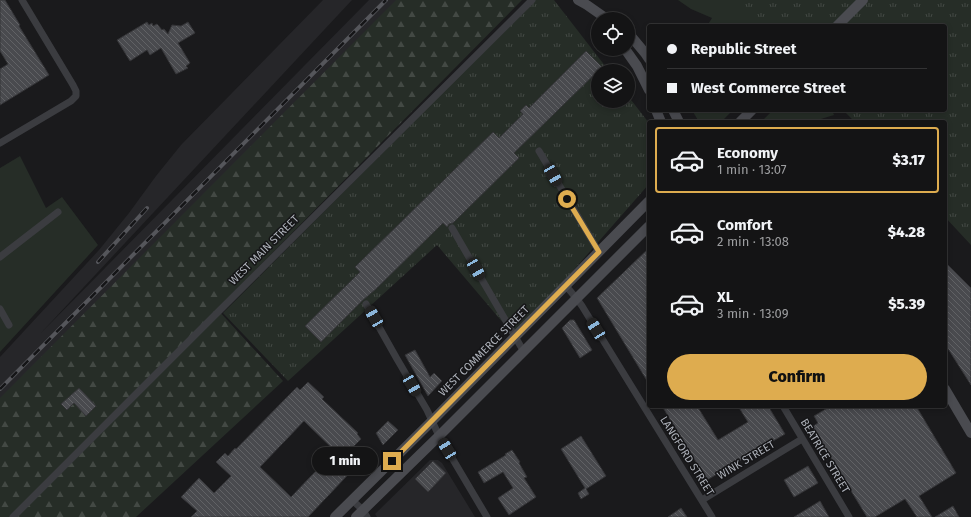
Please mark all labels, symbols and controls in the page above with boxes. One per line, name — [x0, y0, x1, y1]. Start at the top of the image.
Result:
map controls — [591, 12, 635, 108]
button: locate — [591, 12, 635, 56]
text: Republic Street — [691, 40, 797, 58]
button: layers — [591, 64, 635, 108]
text: West Commerce Street — [691, 79, 846, 97]
icon: car — [669, 142, 705, 178]
text: Economy — [717, 144, 778, 162]
text: $3.17 — [892, 151, 925, 169]
car — [542, 162, 564, 188]
text: 1 min · 13:07 — [717, 162, 787, 177]
route start — [558, 190, 576, 208]
street label: WEST MAIN STREET — [226, 212, 302, 288]
icon: car — [669, 214, 705, 250]
text: Comfort — [717, 216, 773, 234]
text: $4.28 — [888, 223, 925, 241]
text: 2 min · 13:08 — [717, 234, 789, 249]
car — [465, 256, 487, 282]
icon: car — [669, 286, 705, 322]
text: XL — [717, 288, 733, 306]
text: $5.39 — [888, 295, 925, 313]
street label: WEST COMMERCE STREET — [436, 303, 532, 399]
car — [363, 304, 385, 330]
text: 3 min · 13:09 — [717, 306, 789, 321]
car — [585, 316, 607, 342]
button: Confirm — [667, 354, 927, 400]
car — [401, 372, 423, 398]
street label: LANGFORD STREET — [657, 414, 717, 498]
street label: BEATRICE STREET — [798, 416, 852, 496]
car — [436, 436, 458, 462]
street label: WINK STREET — [715, 438, 777, 482]
callout: 1 min — [312, 447, 378, 475]
route end — [383, 452, 401, 470]
text: 1 min — [329, 453, 361, 468]

